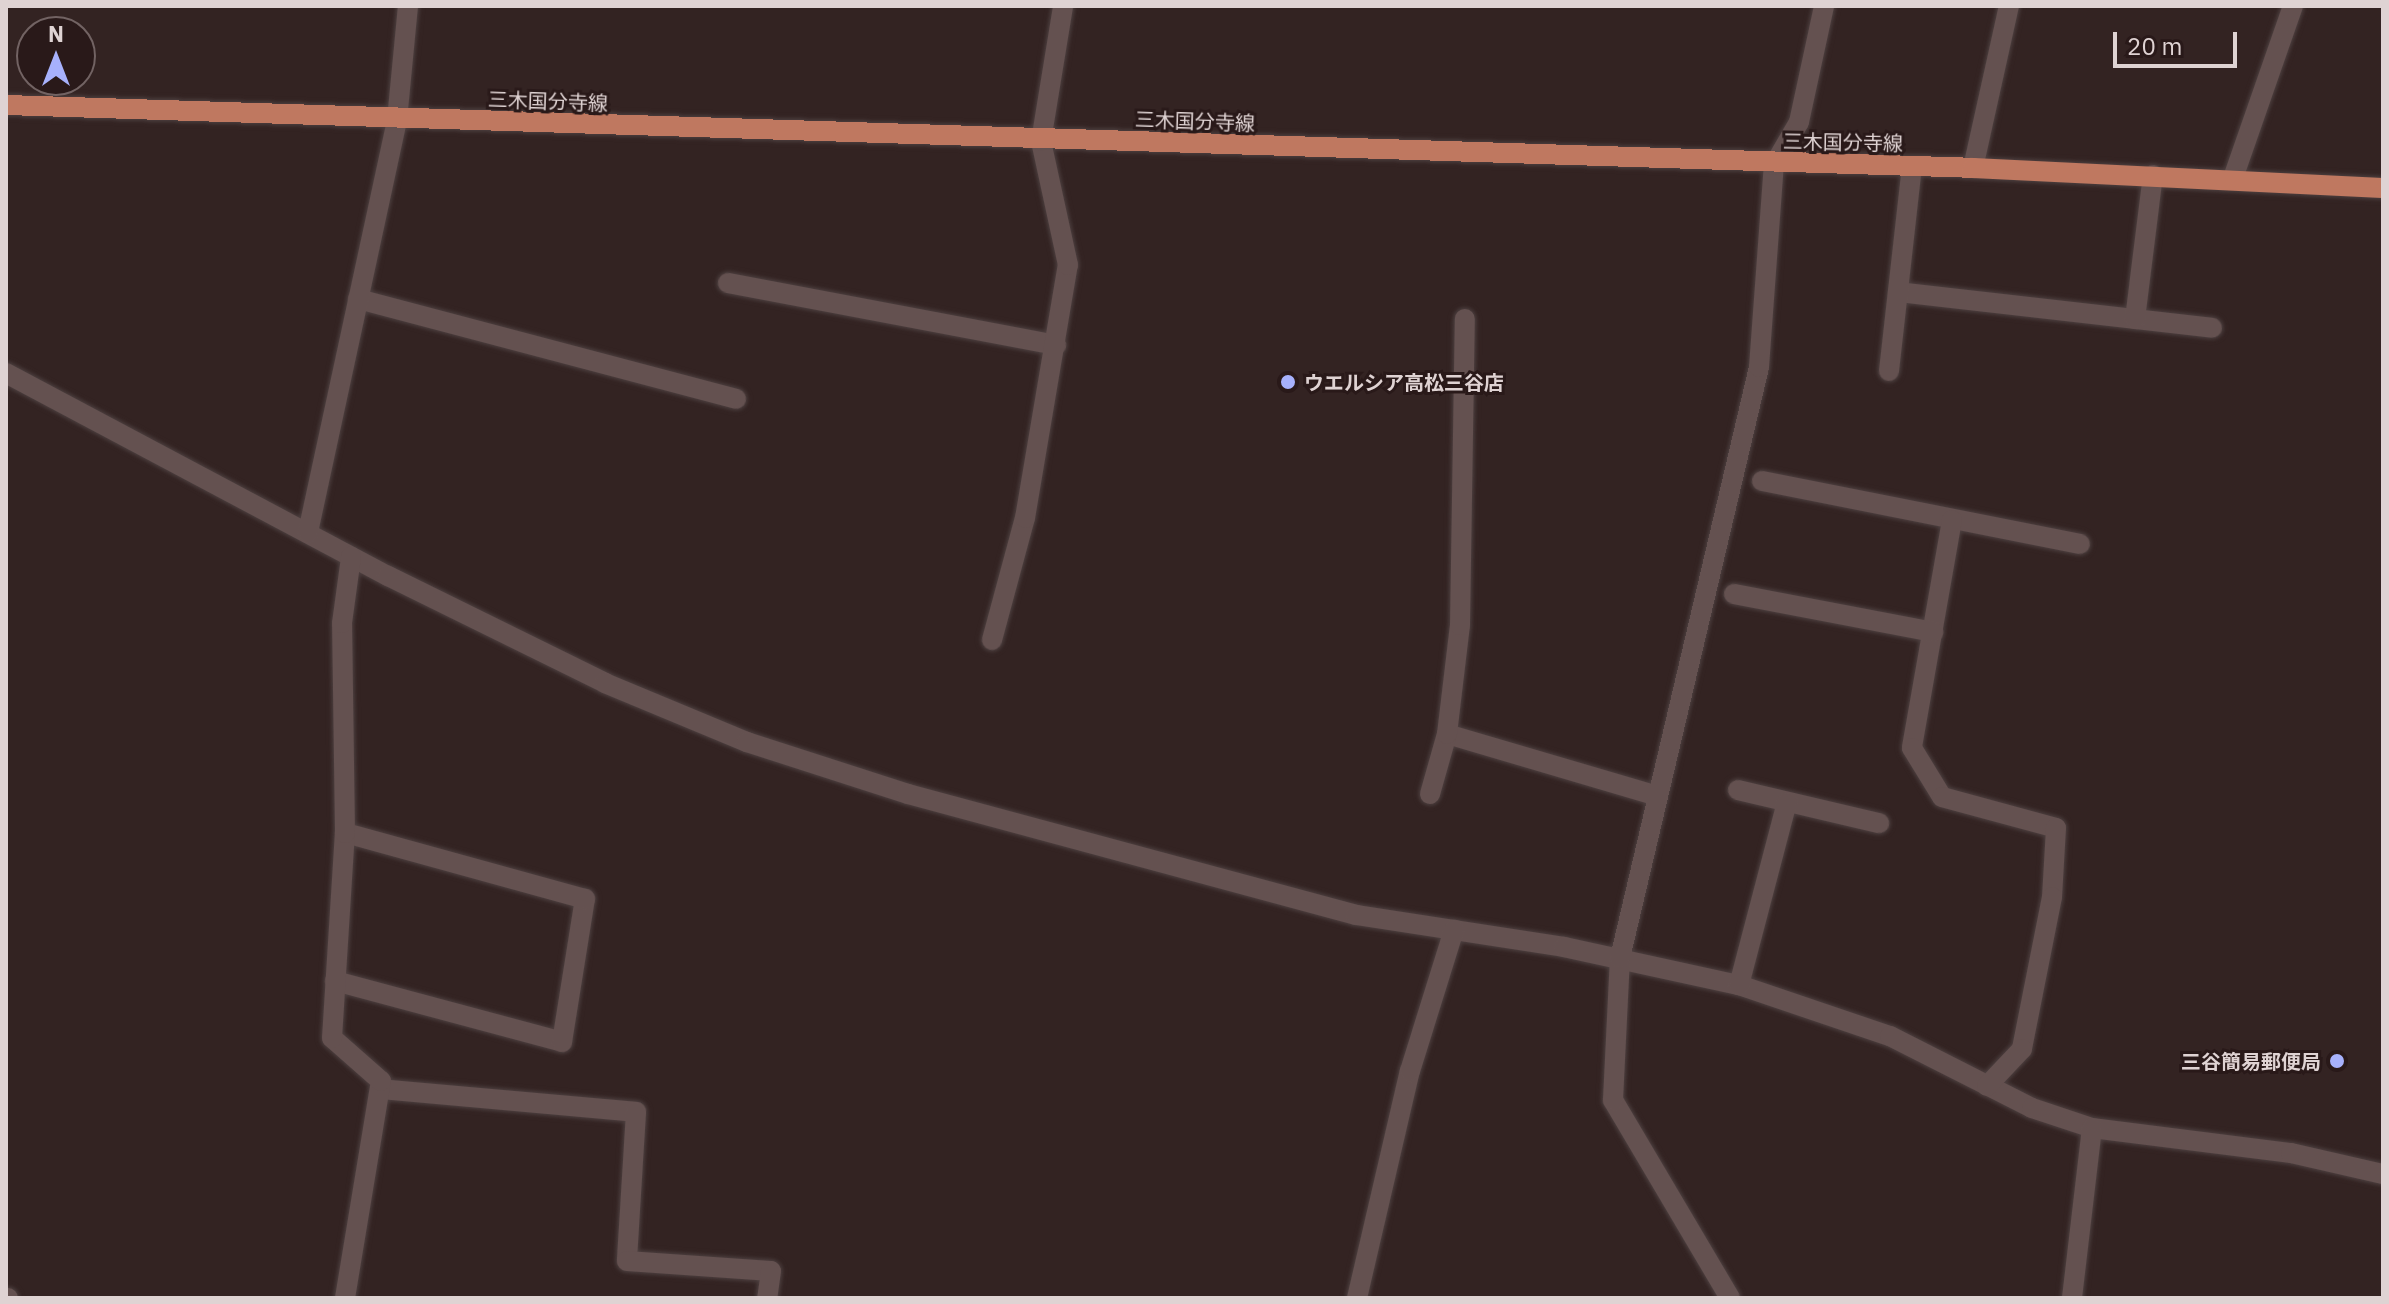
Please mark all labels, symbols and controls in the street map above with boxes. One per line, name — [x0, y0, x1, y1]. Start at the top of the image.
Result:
north arrow — [16, 16, 96, 96]
scale bar — [2117, 16, 2241, 66]
text: N — [48, 19, 64, 48]
text: 20 m — [2127, 30, 2182, 62]
street label: 三木国分寺線 — [488, 87, 608, 115]
street label: 三木国分寺線 — [1135, 107, 1255, 135]
street label: 三木国分寺線 — [1783, 129, 1903, 155]
place label: ウエルシア高松三谷店 — [1304, 370, 1504, 394]
marker: ウエルシア高松三谷店 — [1279, 373, 1297, 391]
place label: 三谷簡易郵便局 — [2181, 1049, 2321, 1073]
marker: 三谷簡易郵便局 — [2328, 1052, 2346, 1070]

